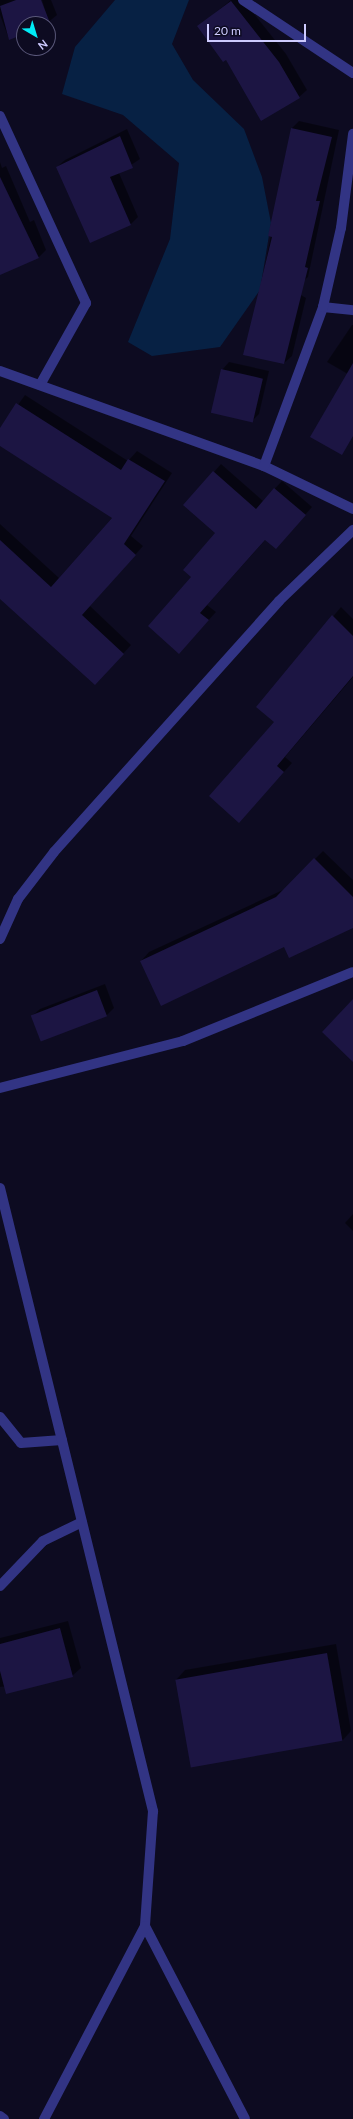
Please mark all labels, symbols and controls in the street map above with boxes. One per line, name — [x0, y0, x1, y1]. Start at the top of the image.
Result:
north arrow — [16, 16, 56, 56]
scale bar — [209, 16, 308, 42]
text: 20 m — [214, 23, 241, 38]
text: N — [36, 37, 50, 53]

